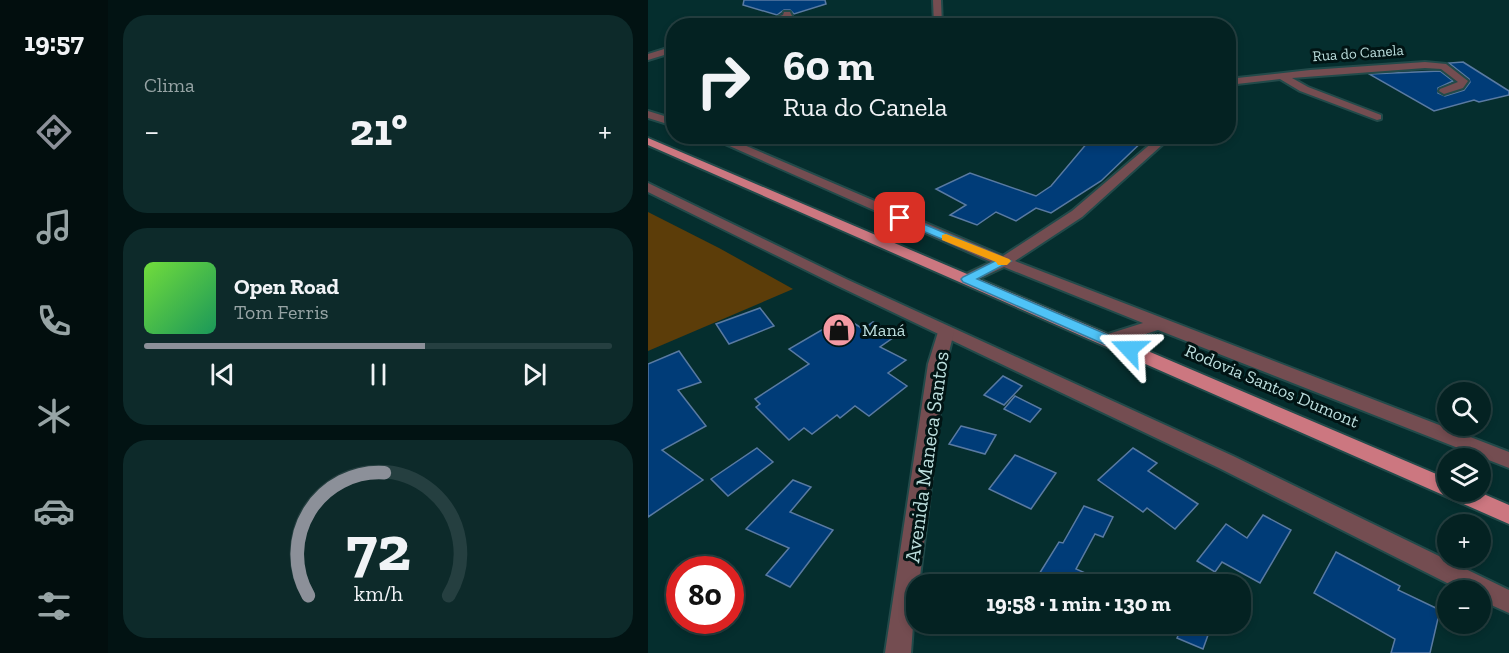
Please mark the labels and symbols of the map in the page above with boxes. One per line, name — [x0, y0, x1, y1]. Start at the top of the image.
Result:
street label: Rua do Canela — [1312, 41, 1404, 65]
pin — [874, 192, 925, 243]
shop icon: Maná — [821, 312, 857, 348]
position arrow — [1097, 317, 1161, 381]
place label: Maná — [862, 319, 906, 341]
street label: Rodovia Santos Dumont — [1182, 339, 1363, 433]
street label: Avenida Maneca Santos — [899, 350, 954, 564]
speed limit sign: 80 — [666, 556, 744, 634]

